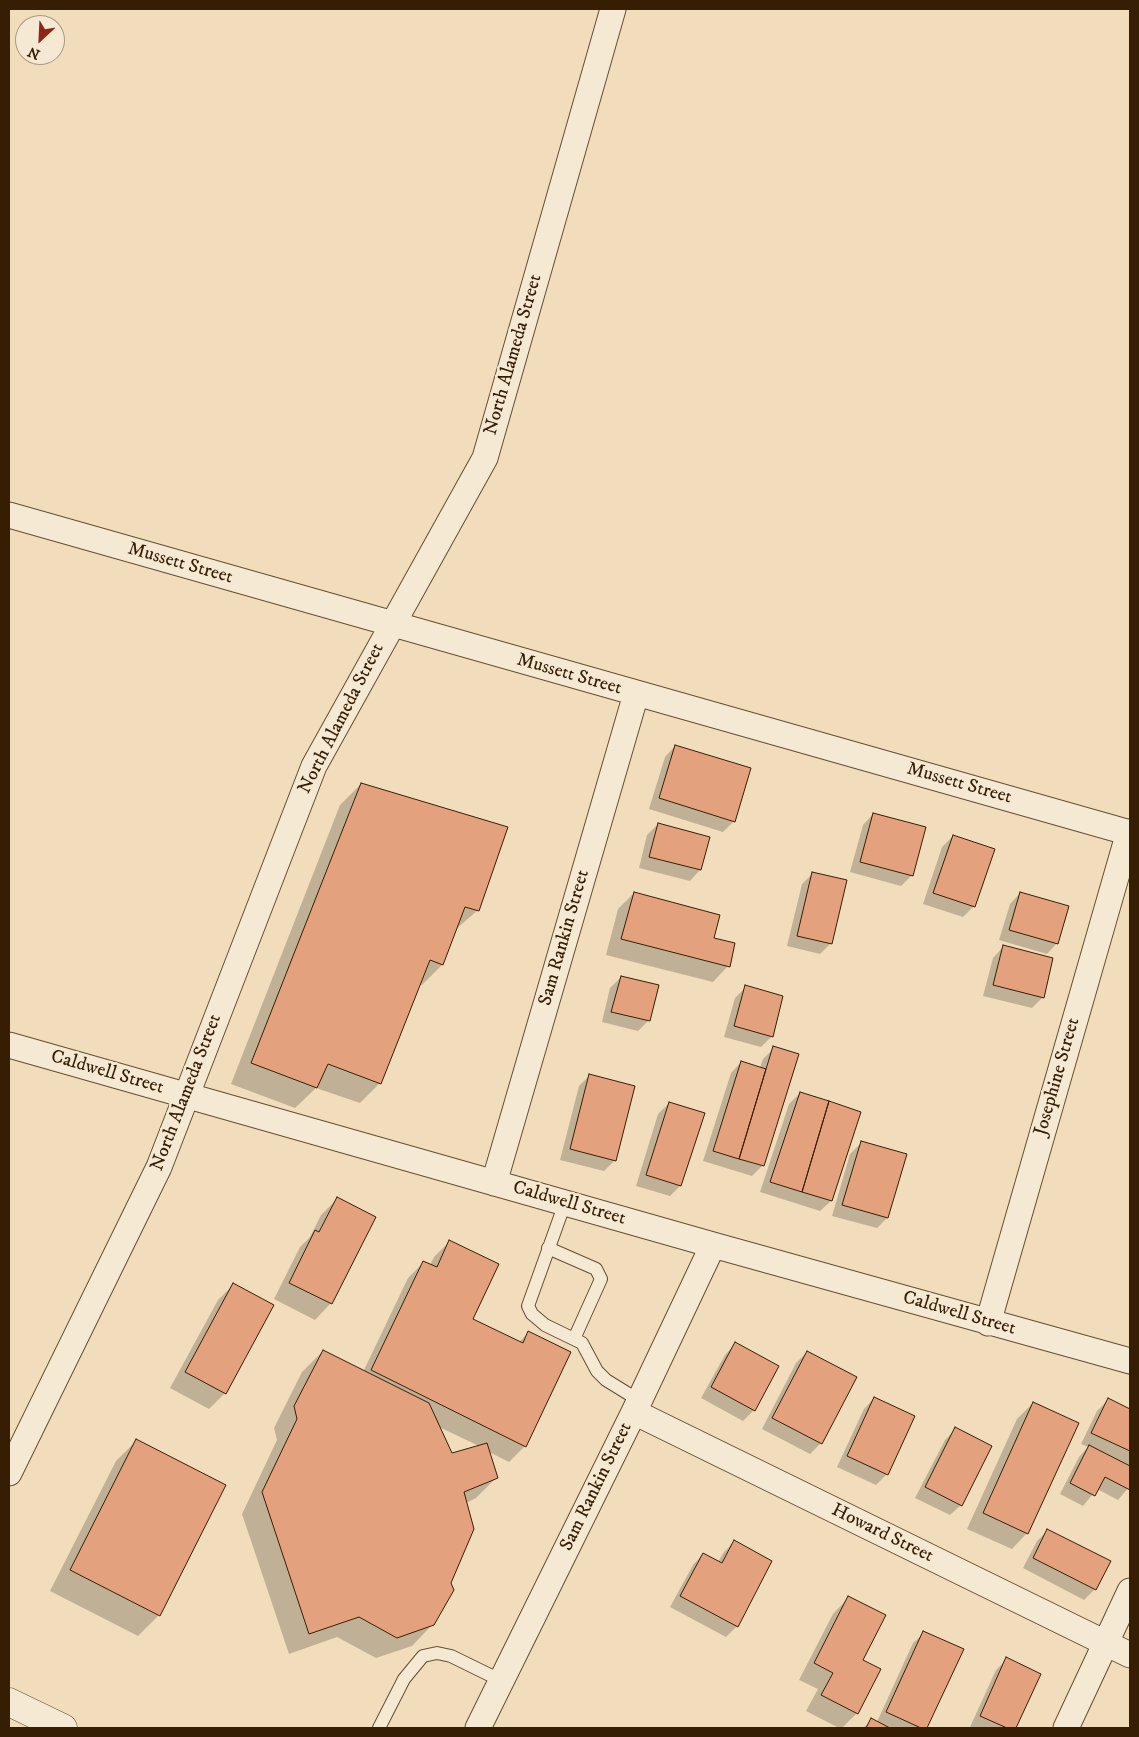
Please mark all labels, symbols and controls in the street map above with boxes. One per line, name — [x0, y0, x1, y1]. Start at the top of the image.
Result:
north arrow — [15, 15, 65, 65]
text: N — [25, 42, 43, 63]
street label: North Alameda Street — [480, 272, 548, 438]
street label: Mussett Street — [125, 538, 235, 590]
street label: North Alameda Street — [294, 640, 390, 798]
street label: Mussett Street — [514, 649, 624, 701]
street label: Mussett Street — [904, 758, 1014, 810]
street label: Sam Rankin Street — [535, 867, 595, 1009]
street label: North Alameda Street — [147, 1011, 227, 1175]
street label: Josephine Street — [1030, 1015, 1086, 1139]
street label: Caldwell Street — [48, 1046, 166, 1100]
street label: Caldwell Street — [510, 1177, 628, 1231]
street label: Caldwell Street — [900, 1287, 1018, 1341]
street label: Sam Rankin Street — [556, 1419, 638, 1555]
street label: Howard Street — [827, 1500, 937, 1568]

